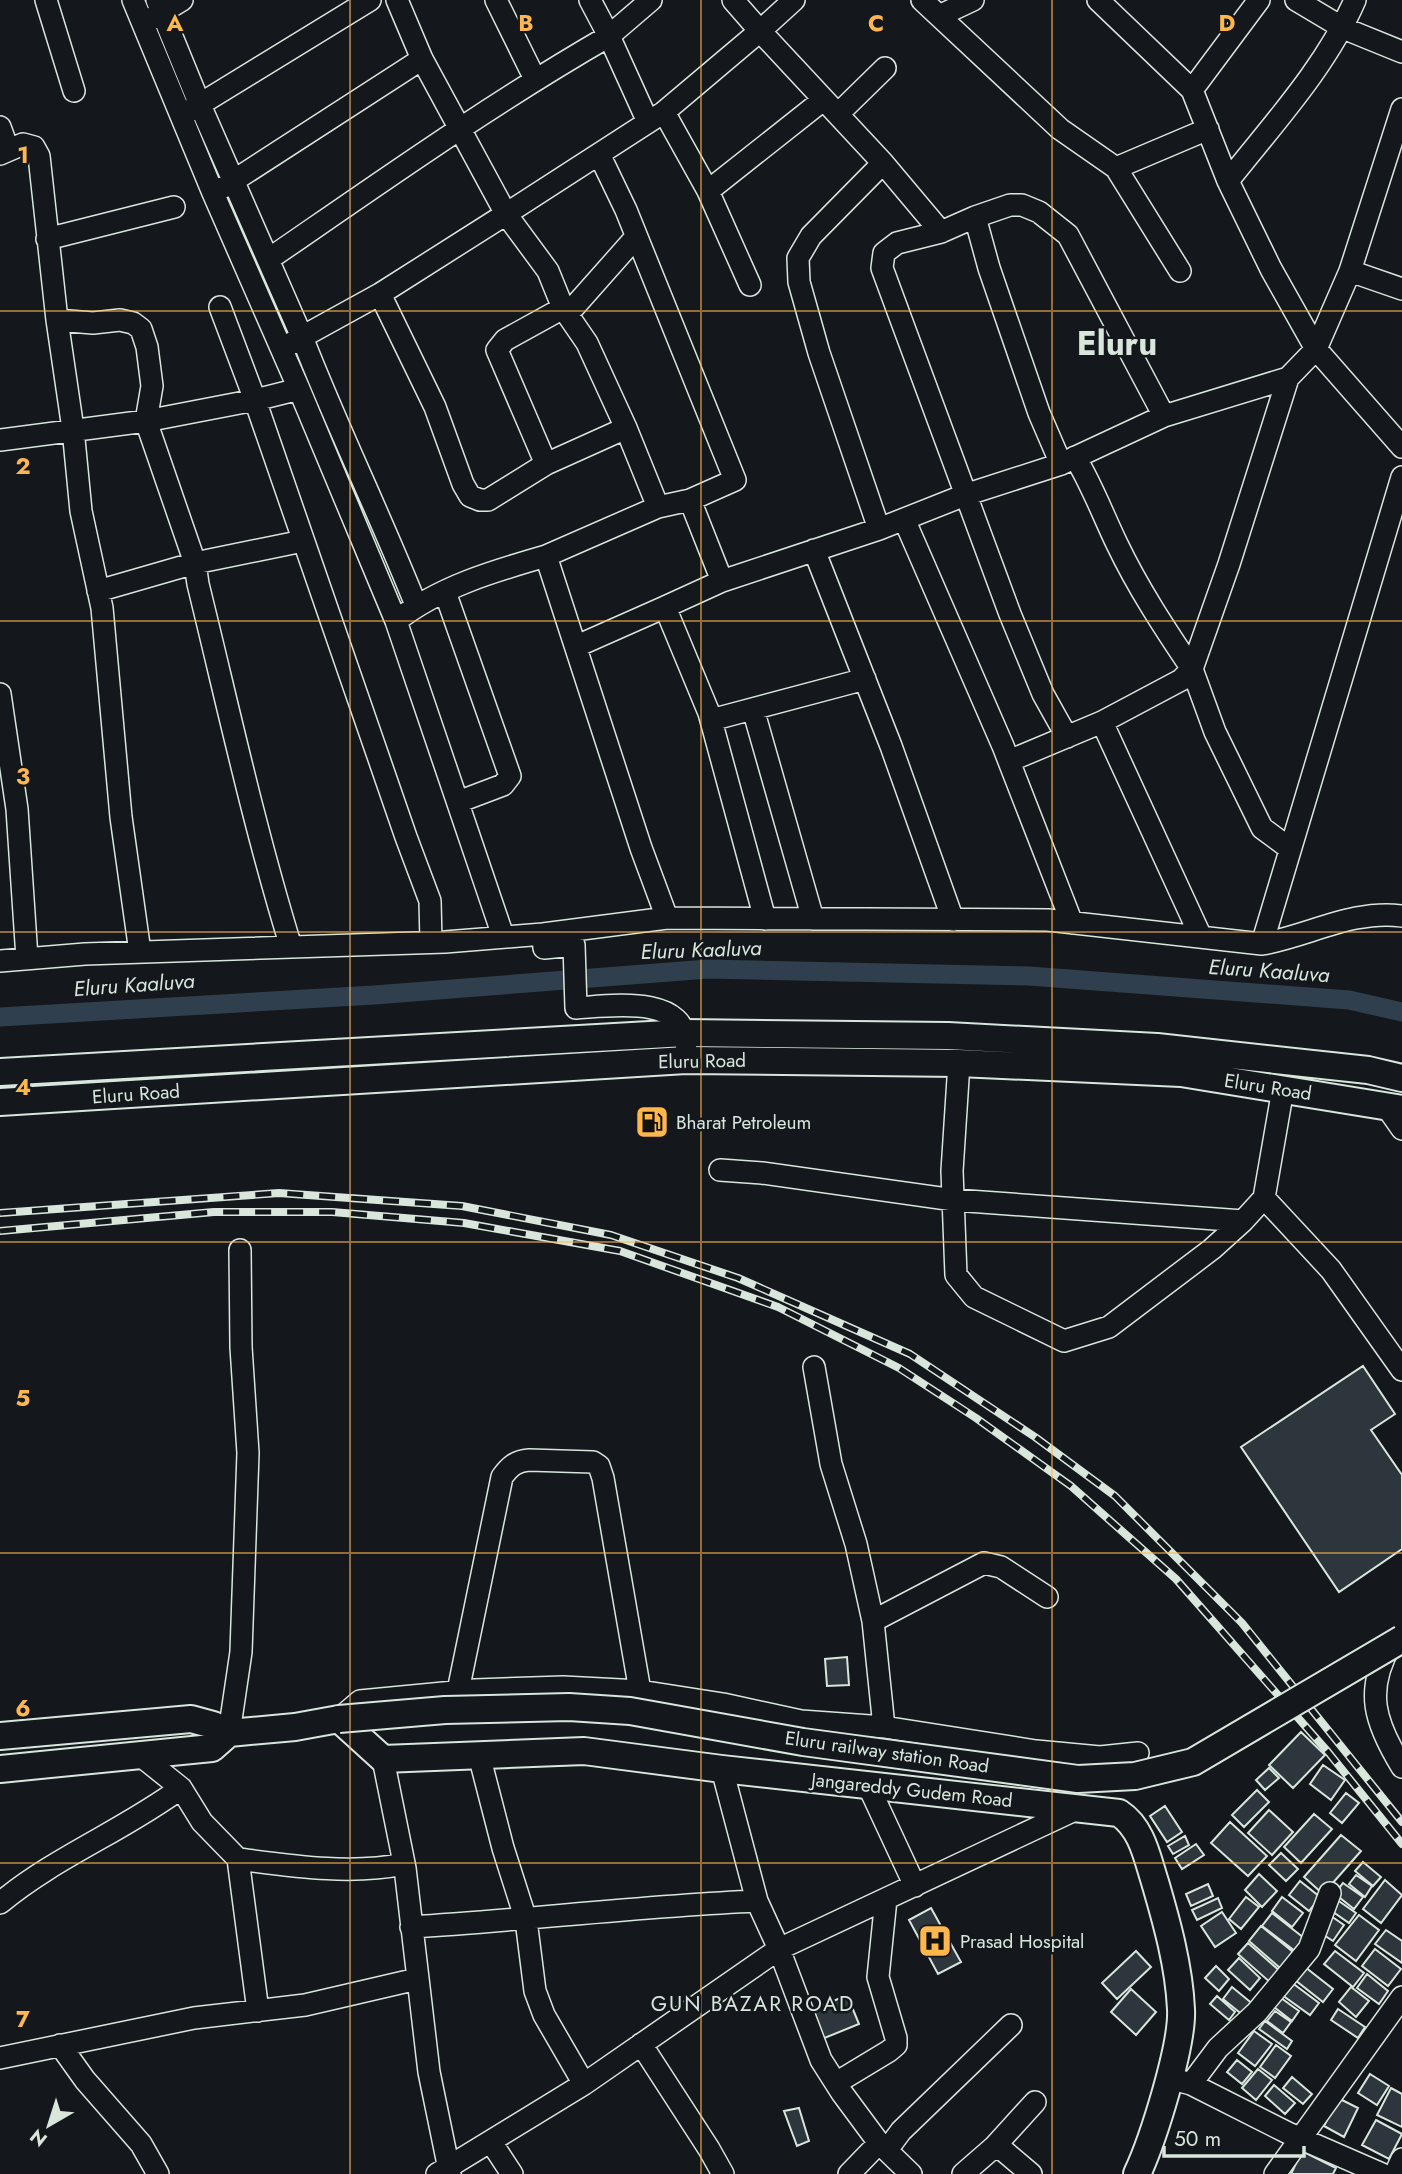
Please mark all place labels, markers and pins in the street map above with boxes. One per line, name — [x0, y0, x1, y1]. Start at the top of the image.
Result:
fuel station icon: Bharat Petroleum — [633, 1103, 671, 1141]
place label: Bharat Petroleum — [676, 1109, 811, 1136]
hospital icon: Prasad Hospital — [916, 1922, 954, 1960]
place label: Prasad Hospital — [960, 1928, 1084, 1955]

